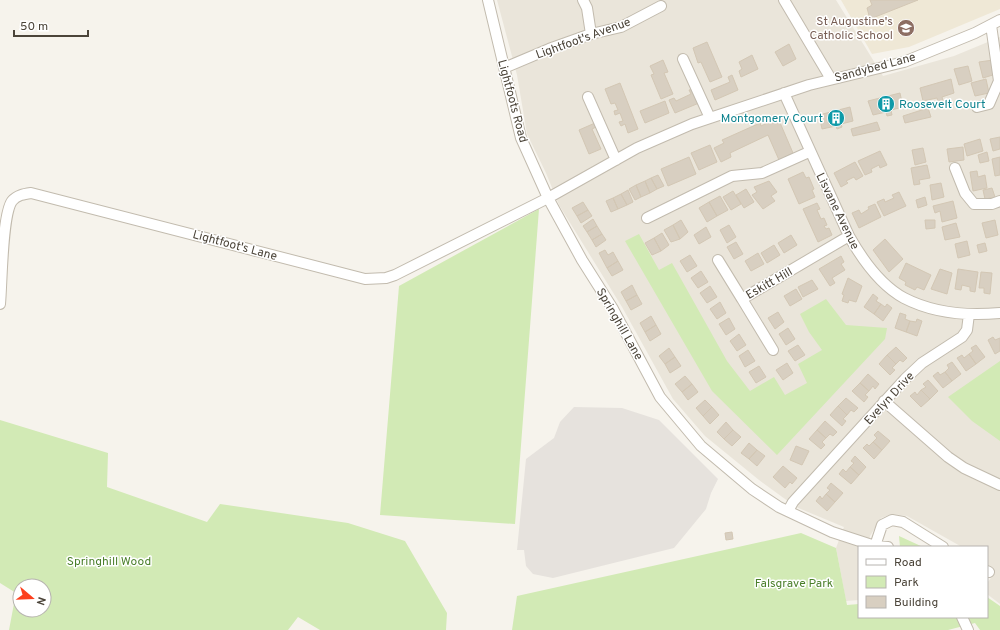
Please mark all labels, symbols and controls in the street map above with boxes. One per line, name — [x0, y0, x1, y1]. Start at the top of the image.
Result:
scale bar — [14, 12, 88, 38]
street label: Lightfoot's Avenue — [534, 14, 633, 64]
place label: St Augustine's Catholic School — [810, 14, 893, 44]
school or university icon: St Augustine's Catholic School — [896, 18, 916, 38]
text: 50 m — [20, 19, 48, 35]
street label: Sandybed Lane — [833, 49, 918, 86]
street label: Lightfoots Road — [493, 58, 531, 145]
building icon: Roosevelt Court — [876, 94, 896, 114]
place label: Roosevelt Court — [899, 97, 986, 113]
building icon: Montgomery Court — [826, 108, 846, 128]
place label: Montgomery Court — [721, 111, 823, 127]
street label: Lisvane Avenue — [812, 170, 863, 252]
street label: Lightfoot's Lane — [191, 227, 279, 265]
street label: Eskitt Hill — [743, 264, 796, 304]
street label: Springhill Lane — [592, 286, 646, 363]
street label: Evelyn Drive — [861, 369, 918, 429]
legend — [858, 546, 988, 618]
park label: Springhill Wood — [67, 554, 151, 570]
text: Road — [894, 555, 922, 571]
text: Park — [894, 575, 919, 591]
park label: Falsgrave Park — [755, 576, 833, 592]
north arrow — [12, 578, 52, 618]
text: N — [33, 595, 48, 607]
text: Building — [894, 595, 938, 611]

